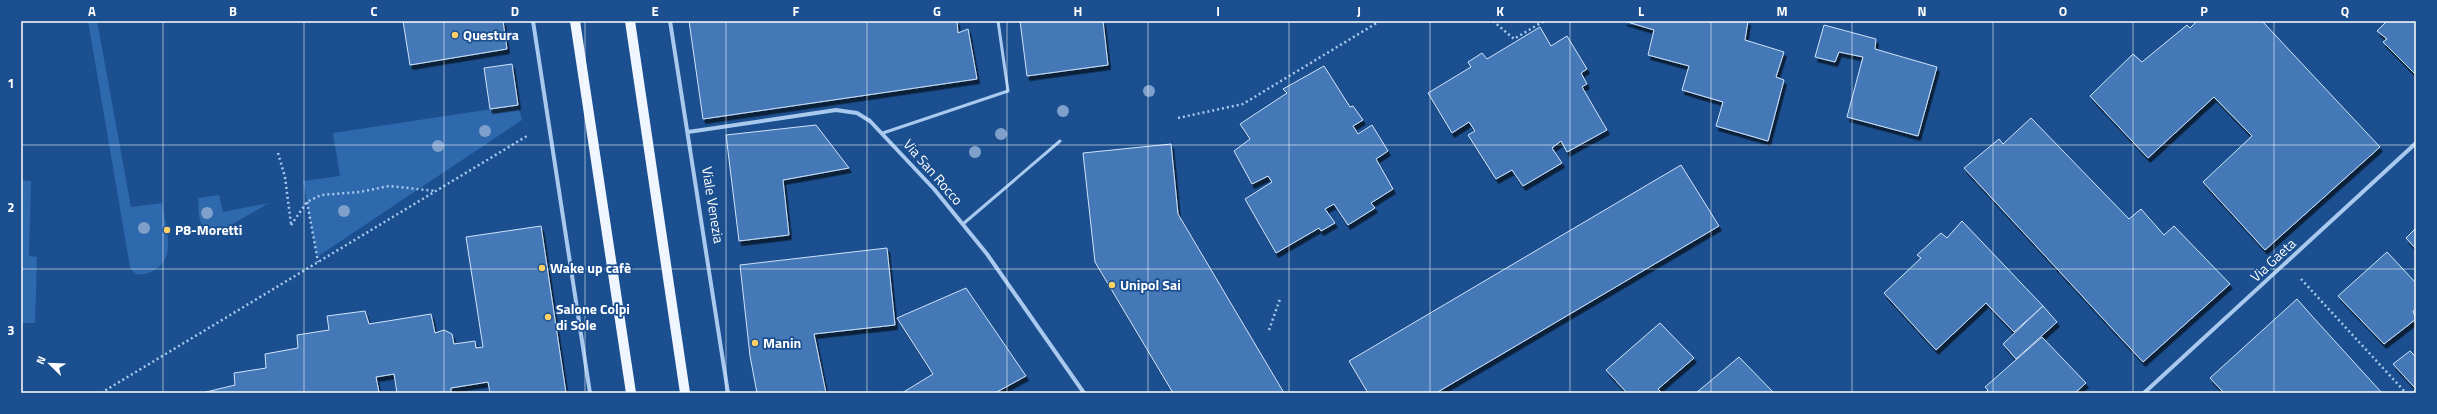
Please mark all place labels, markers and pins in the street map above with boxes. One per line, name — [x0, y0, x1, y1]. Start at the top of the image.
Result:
place label: Questura — [463, 24, 519, 45]
marker: Questura — [450, 30, 460, 40]
place label: P8-Moretti — [175, 219, 242, 240]
marker: P8-Moretti — [162, 225, 172, 235]
place label: Wake up cafè — [550, 257, 631, 278]
marker: Wake up cafè — [537, 263, 547, 273]
place label: Unipol Sai — [1120, 274, 1181, 295]
marker: Unipol Sai — [1107, 280, 1117, 290]
place label: Salone Colpi di Sole — [556, 298, 630, 335]
marker: Salone Colpi di Sole — [543, 312, 553, 322]
place label: Manin — [763, 332, 801, 353]
marker: Manin — [750, 338, 760, 348]

